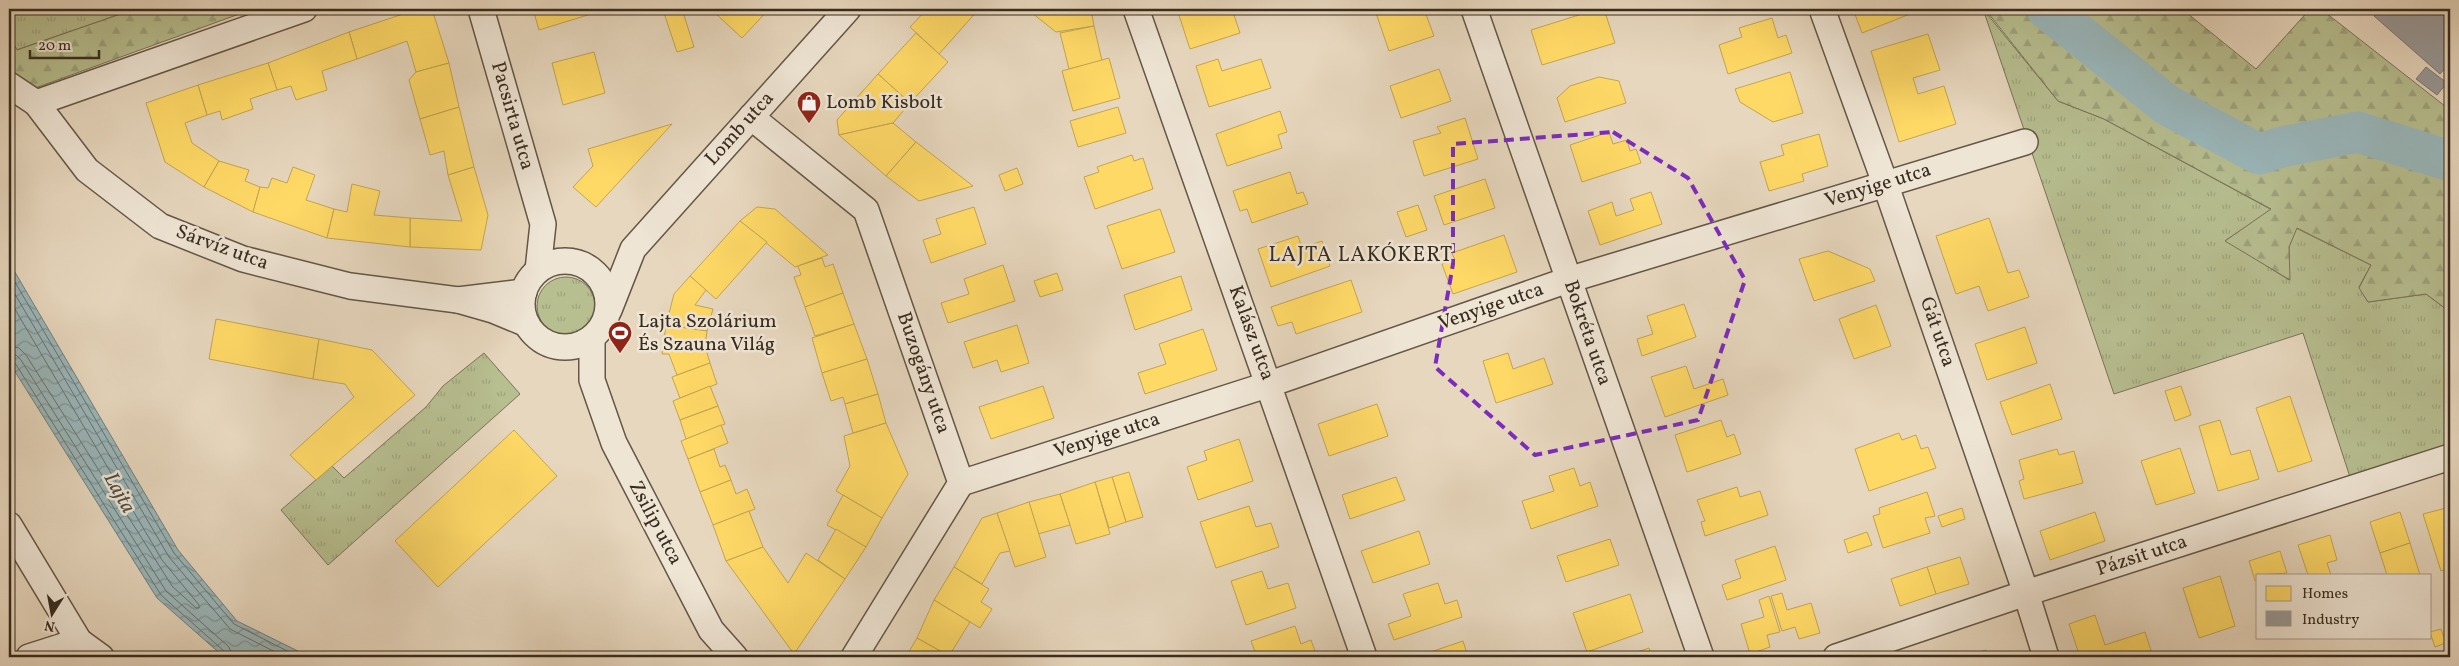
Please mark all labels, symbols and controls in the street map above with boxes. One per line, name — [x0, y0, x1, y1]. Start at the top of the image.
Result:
scale bar — [30, 28, 99, 60]
text: 20 m — [38, 36, 71, 57]
street label: Pacsirta utca — [483, 59, 541, 173]
street label: Lomb utca — [699, 86, 781, 172]
place label: Lomb Kisbolt — [826, 89, 943, 117]
shop icon: Lomb Kisbolt — [796, 90, 822, 124]
street label: Venyige utca — [1821, 157, 1935, 215]
street label: Sárvíz utca — [172, 218, 272, 278]
district label: LAJTA LAKÓKERT — [1269, 241, 1453, 270]
street label: Venyige utca — [1434, 276, 1548, 338]
street label: Bokréta utca — [1556, 277, 1618, 389]
street label: Kalász utca — [1221, 282, 1281, 384]
street label: Gát utca — [1912, 293, 1962, 371]
place label: Lajta Szolárium És Szauna Világ — [638, 308, 777, 359]
street label: Buzogány utca — [889, 308, 957, 438]
sports icon: Lajta Szolárium És Szauna Világ — [607, 320, 633, 354]
street label: Venyige utca — [1050, 406, 1164, 466]
water label: Lajta — [96, 467, 142, 519]
street label: Zsilip utca — [621, 476, 689, 570]
street label: Pázsit utca — [2093, 528, 2191, 584]
legend — [2256, 574, 2432, 638]
text: Homes — [2302, 584, 2348, 605]
north arrow — [28, 588, 78, 638]
text: Industry — [2302, 610, 2359, 631]
text: N — [43, 615, 57, 636]

